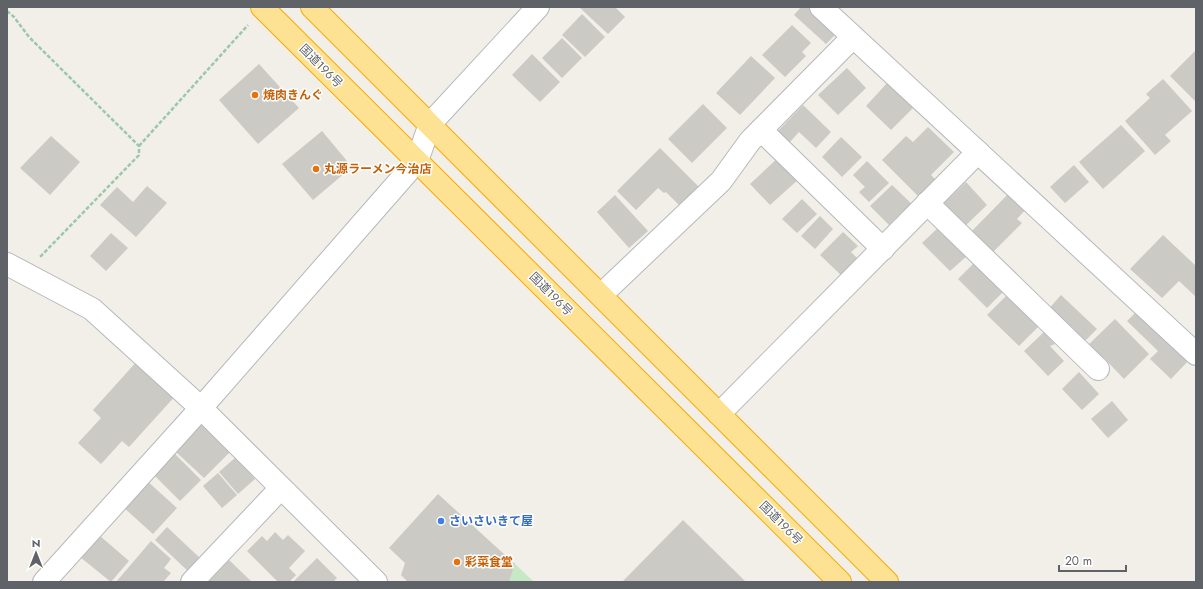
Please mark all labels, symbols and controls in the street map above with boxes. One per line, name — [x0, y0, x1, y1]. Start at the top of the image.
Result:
street label: 国道196号 — [295, 40, 347, 92]
place label: 焼肉きんぐ — [263, 86, 323, 104]
marker: 焼肉きんぐ — [250, 90, 260, 100]
place label: 丸源ラーメン今治店 — [324, 160, 432, 178]
marker: 丸源ラーメン今治店 — [311, 164, 321, 174]
street label: 国道196号 — [525, 268, 577, 320]
street label: 国道196号 — [755, 497, 807, 549]
place label: さいさいきて屋 — [449, 512, 533, 530]
marker: さいさいきて屋 — [436, 516, 446, 526]
north arrow — [16, 533, 56, 573]
text: N — [32, 535, 40, 551]
scale bar — [1059, 547, 1126, 573]
text: 20 m — [1065, 552, 1092, 570]
place label: 彩菜食堂 — [465, 553, 513, 571]
marker: 彩菜食堂 — [452, 557, 462, 567]

